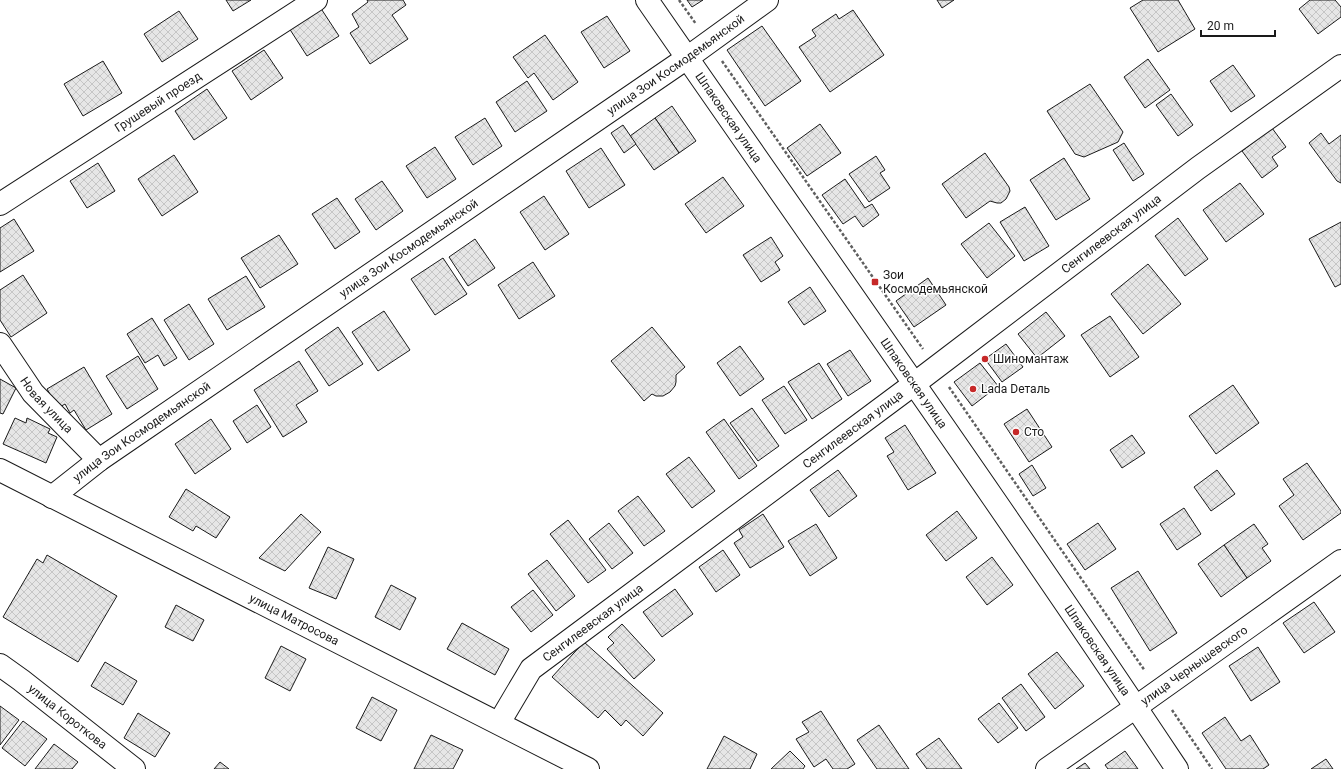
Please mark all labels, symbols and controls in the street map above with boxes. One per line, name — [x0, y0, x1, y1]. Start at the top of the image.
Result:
street label: улица Зои Космодемьянской — [604, 12, 747, 118]
scale bar — [1201, 12, 1275, 38]
text: 20 m — [1207, 19, 1234, 33]
street label: Грушевый проезд — [112, 69, 204, 135]
street label: Шпаковская улица — [692, 70, 765, 165]
street label: Сенгилеевская улица — [1059, 192, 1164, 276]
street label: улица Зои Космодемьянской — [337, 196, 481, 301]
place label: Зои Космодемьянской — [883, 268, 988, 296]
marker: Зои Космодемьянской — [870, 277, 880, 287]
street label: Шпаковская улица — [878, 335, 950, 431]
place label: Шиномантаж — [993, 352, 1070, 366]
marker: Шиномантаж — [980, 354, 990, 364]
street label: Новая улица — [17, 374, 76, 436]
street label: улица Зои Космодемьянской — [70, 379, 213, 485]
place label: Lada Dеталь — [981, 382, 1050, 396]
marker: Lada Dеталь — [968, 384, 978, 394]
street label: Сенгилеевская улица — [800, 388, 906, 471]
place label: Сто — [1024, 425, 1044, 439]
marker: Сто — [1011, 427, 1021, 437]
street label: Сенгилеевская улица — [540, 581, 646, 665]
street label: улица Матросова — [247, 591, 341, 648]
street label: Шпаковская улица — [1062, 602, 1133, 698]
street label: улица Чернышевского — [1138, 623, 1250, 708]
street label: улица Короткова — [25, 681, 110, 752]

